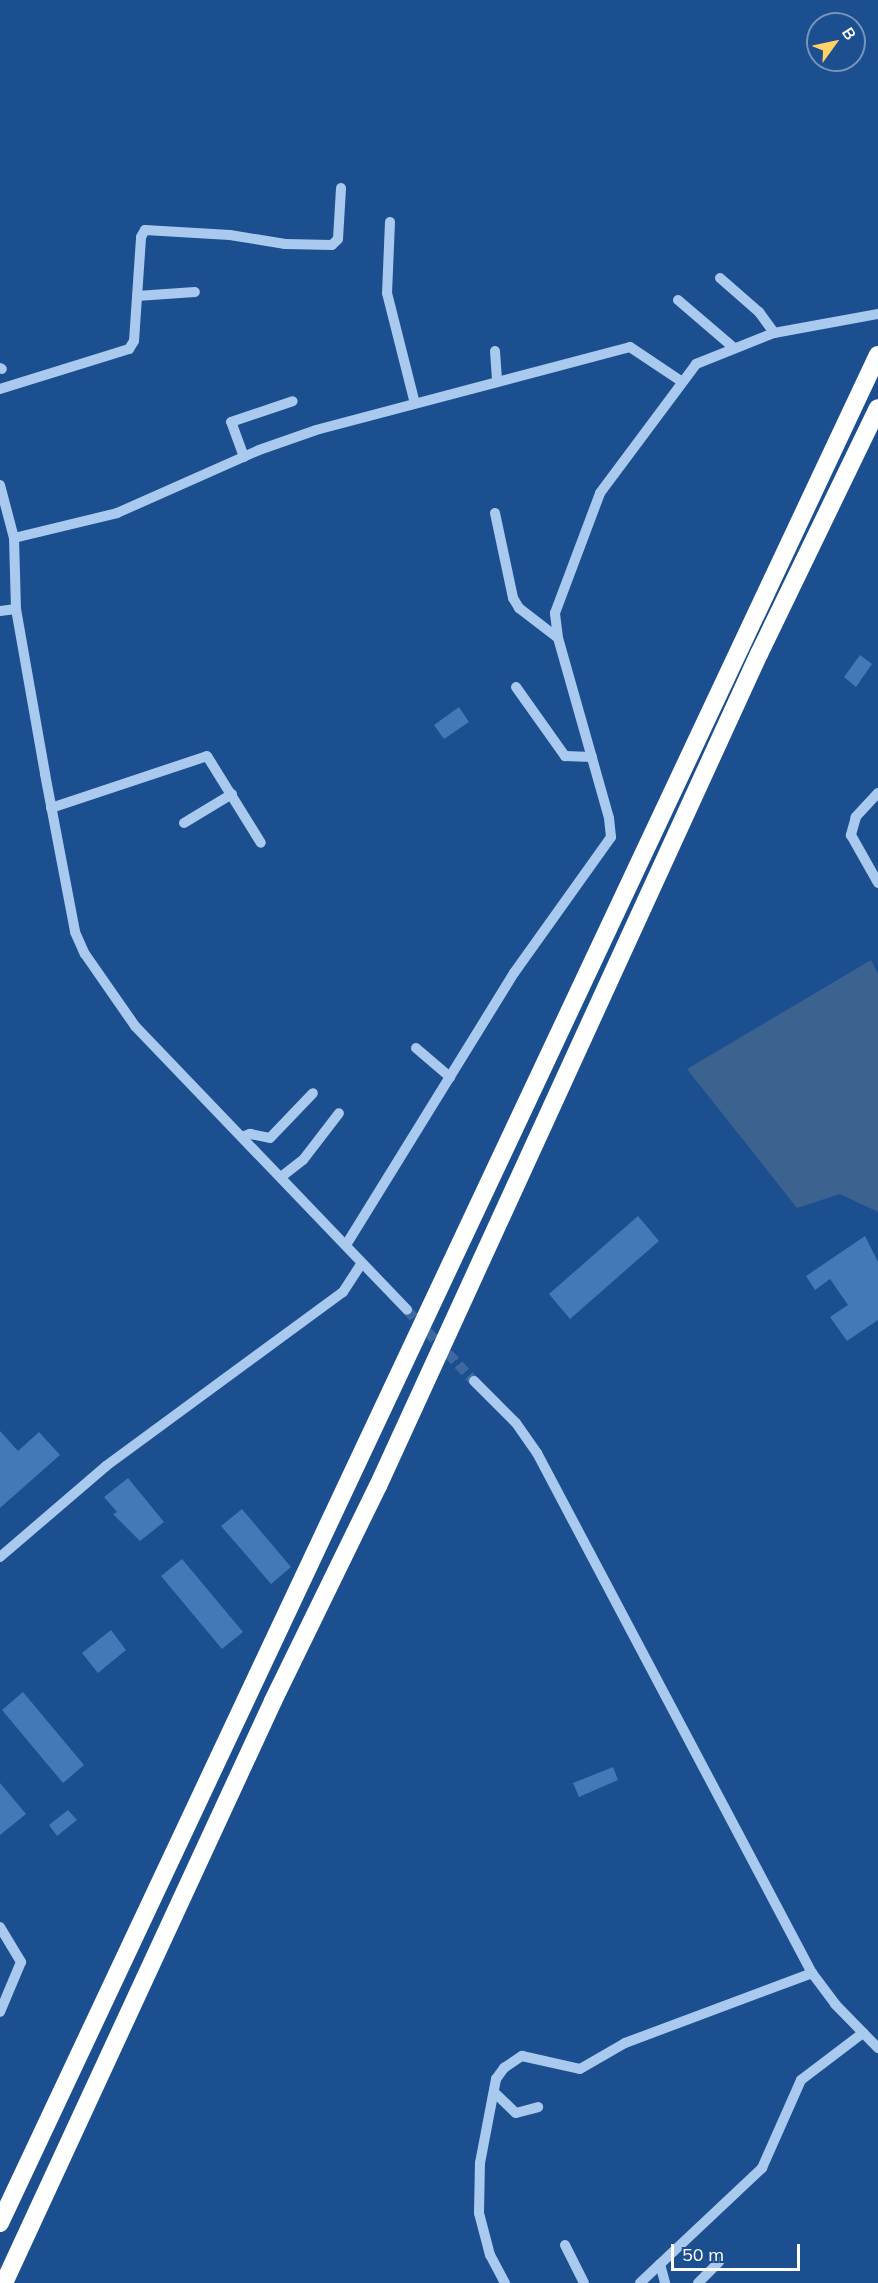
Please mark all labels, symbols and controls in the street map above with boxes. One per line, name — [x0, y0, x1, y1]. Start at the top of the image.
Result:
north arrow — [806, 12, 866, 72]
text: B — [838, 23, 861, 43]
scale bar — [674, 2232, 803, 2270]
text: 50 m — [682, 2243, 724, 2266]

